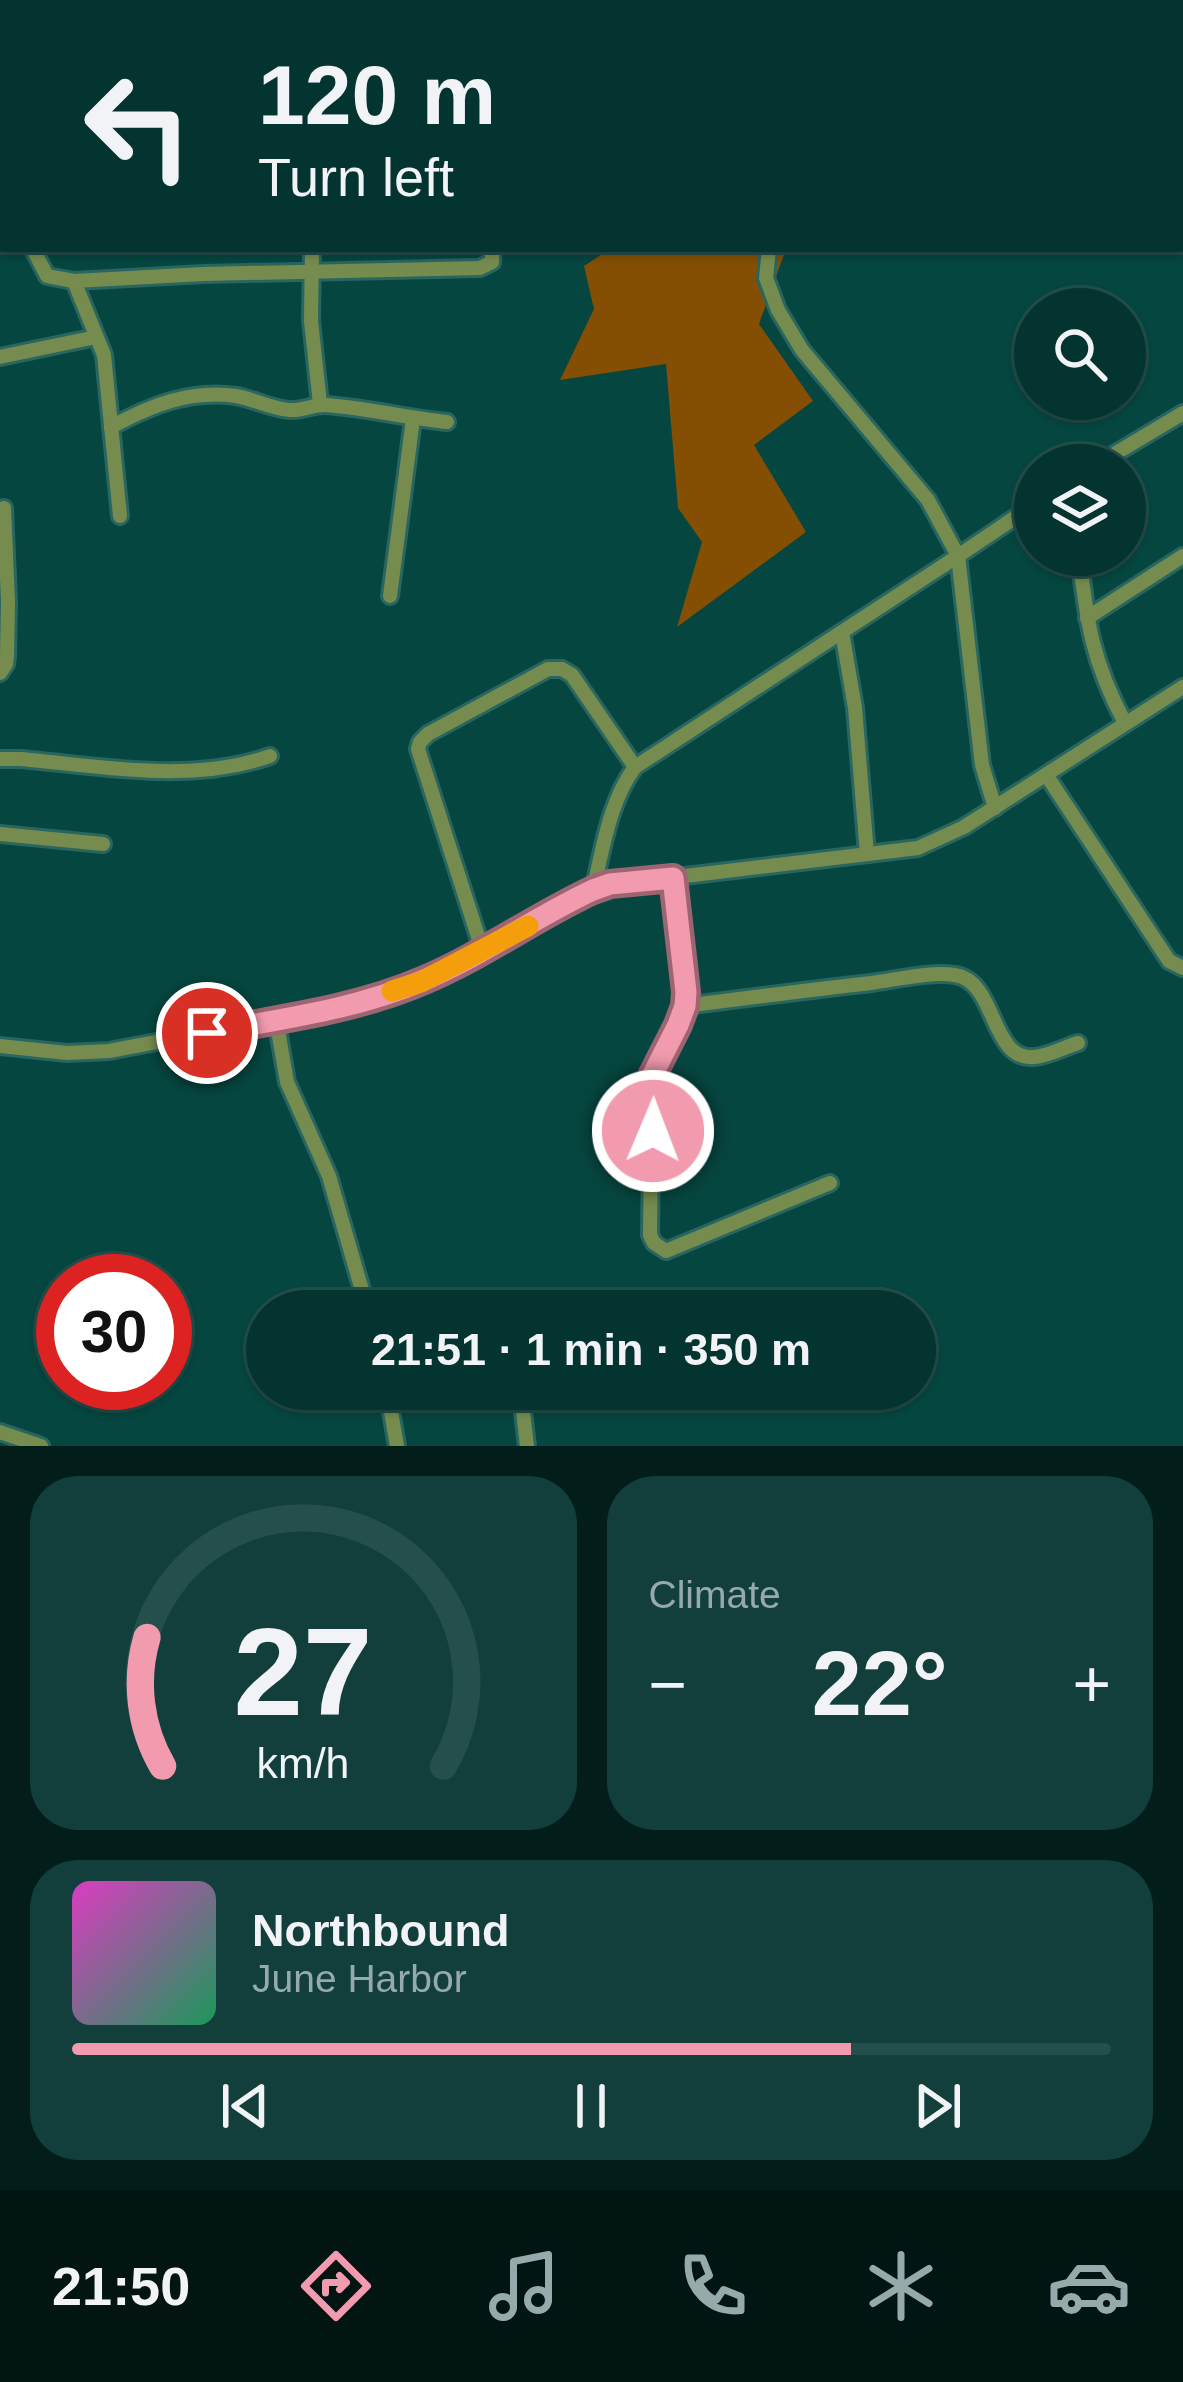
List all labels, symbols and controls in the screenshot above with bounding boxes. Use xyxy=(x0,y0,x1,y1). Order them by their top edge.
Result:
icon: left xyxy=(60,48,216,204)
text: 120 m xyxy=(258,48,496,142)
text: Turn left xyxy=(258,147,454,207)
map controls xyxy=(1014,288,1146,576)
button: search xyxy=(1014,288,1146,420)
button: layers xyxy=(1014,444,1146,576)
pin xyxy=(156,982,258,1084)
icon: arrive xyxy=(174,1000,240,1066)
position arrow xyxy=(590,1068,716,1194)
speed limit sign: 30 xyxy=(36,1254,192,1410)
text: 21:51 · 1 min · 350 m xyxy=(371,1324,811,1375)
text: Climate xyxy=(649,1573,781,1616)
text: 27 xyxy=(234,1602,373,1741)
text: 22° xyxy=(812,1634,948,1734)
text: − xyxy=(649,1647,687,1721)
text: + xyxy=(1072,1647,1111,1721)
text: km/h xyxy=(257,1739,350,1787)
text: Northbound xyxy=(252,1905,509,1956)
text: June Harbor xyxy=(252,1957,467,2000)
icon: previous xyxy=(212,2073,278,2139)
icon: pause xyxy=(558,2073,624,2139)
icon: next xyxy=(905,2073,971,2139)
icon: directions xyxy=(294,2244,378,2328)
icon: music xyxy=(482,2244,566,2328)
icon: phone xyxy=(671,2244,755,2328)
icon: climate xyxy=(859,2244,943,2328)
icon: car xyxy=(1047,2244,1131,2328)
text: 21:50 xyxy=(52,2256,190,2316)

